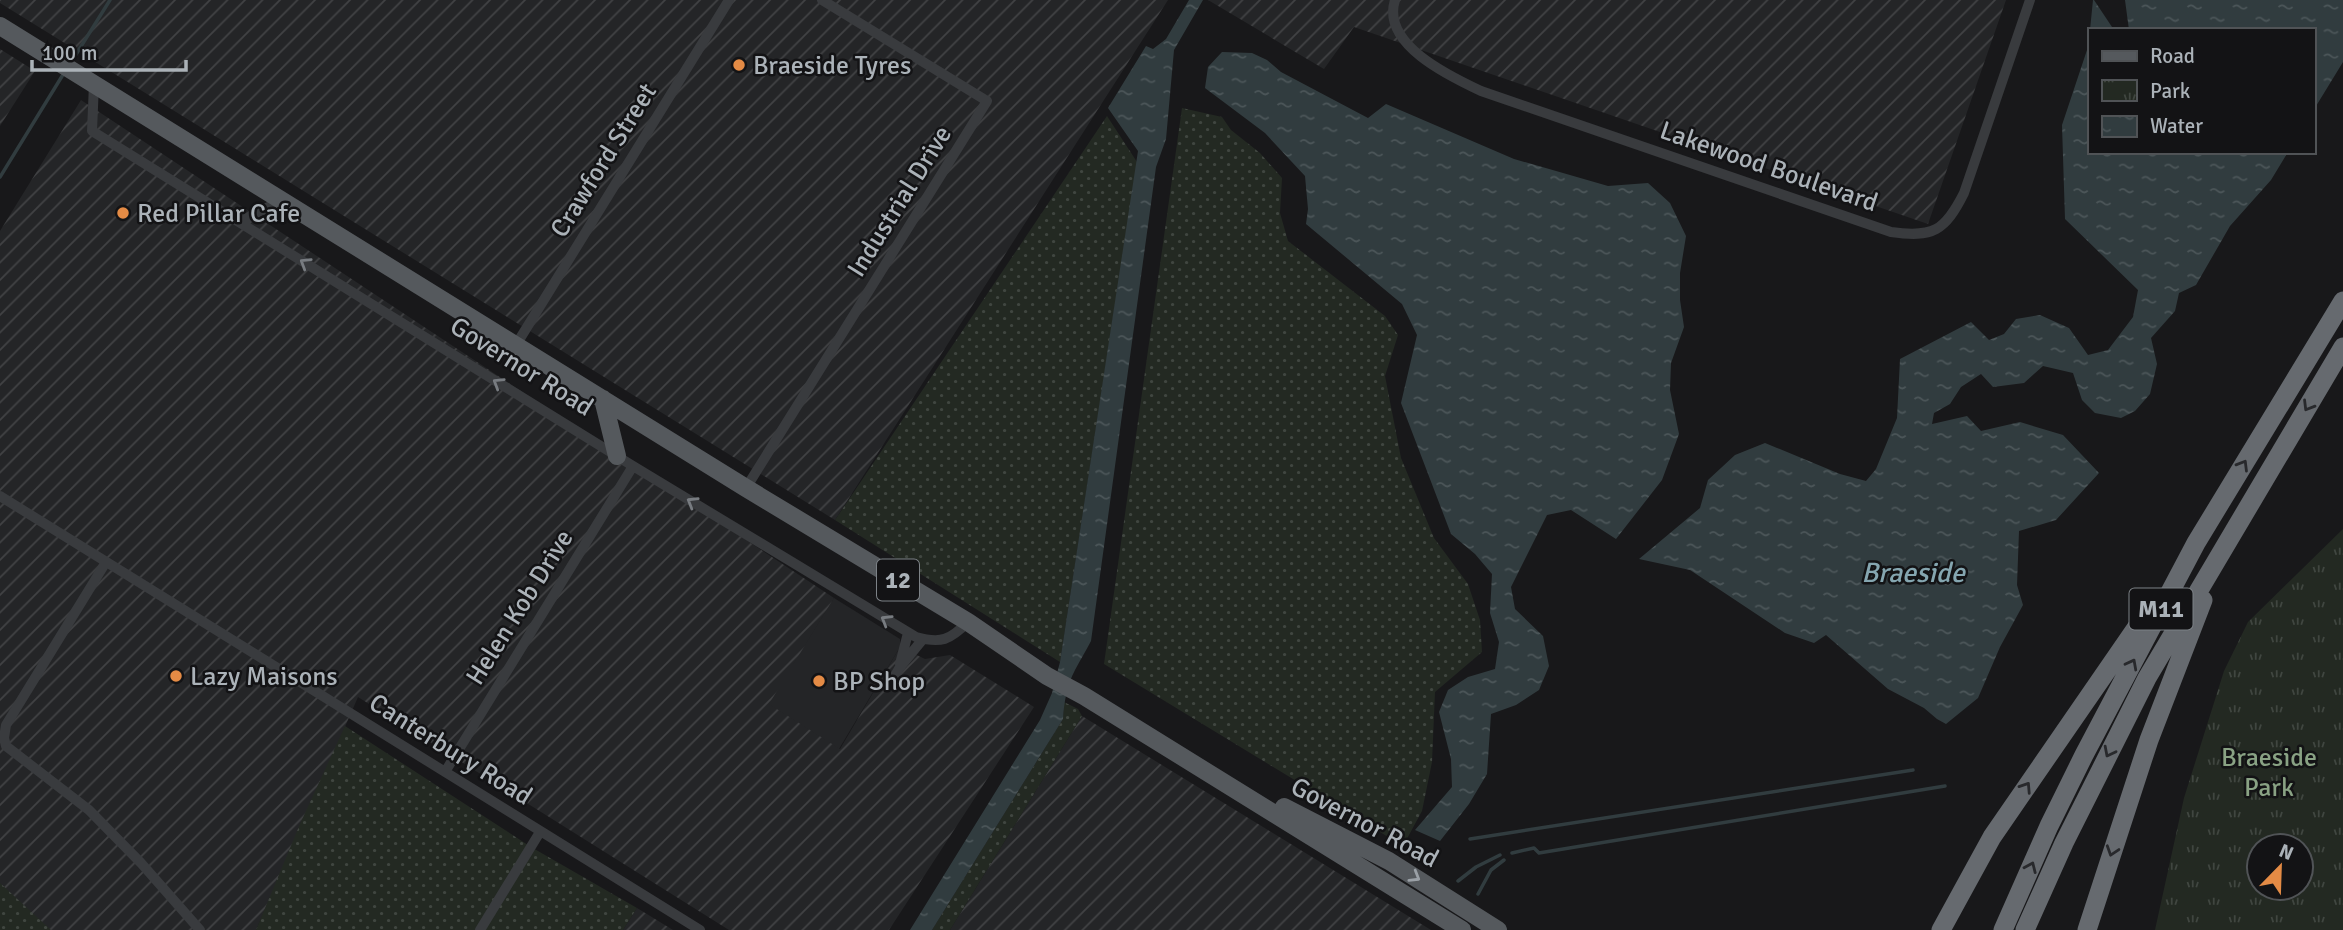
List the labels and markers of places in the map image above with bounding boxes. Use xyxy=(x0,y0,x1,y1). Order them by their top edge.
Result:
place label: Braeside Tyres xyxy=(753,50,911,82)
marker: Braeside Tyres xyxy=(731,57,747,73)
place label: Red Pillar Cafe xyxy=(137,198,300,230)
marker: Red Pillar Cafe xyxy=(115,205,131,221)
place label: Lazy Maisons xyxy=(190,661,338,693)
place label: BP Shop xyxy=(833,666,925,698)
marker: Lazy Maisons xyxy=(168,668,184,684)
marker: BP Shop xyxy=(811,673,827,689)

